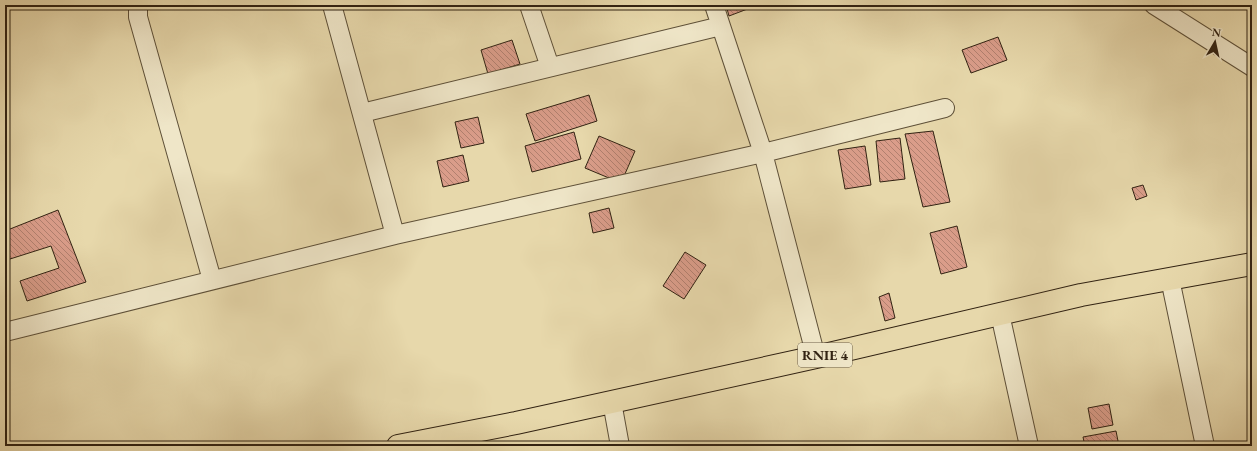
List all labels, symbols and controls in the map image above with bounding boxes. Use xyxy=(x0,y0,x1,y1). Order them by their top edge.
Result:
north arrow xyxy=(1195,22,1235,62)
text: N xyxy=(1211,25,1222,40)
road number: RNIE 4 xyxy=(798,343,852,367)

